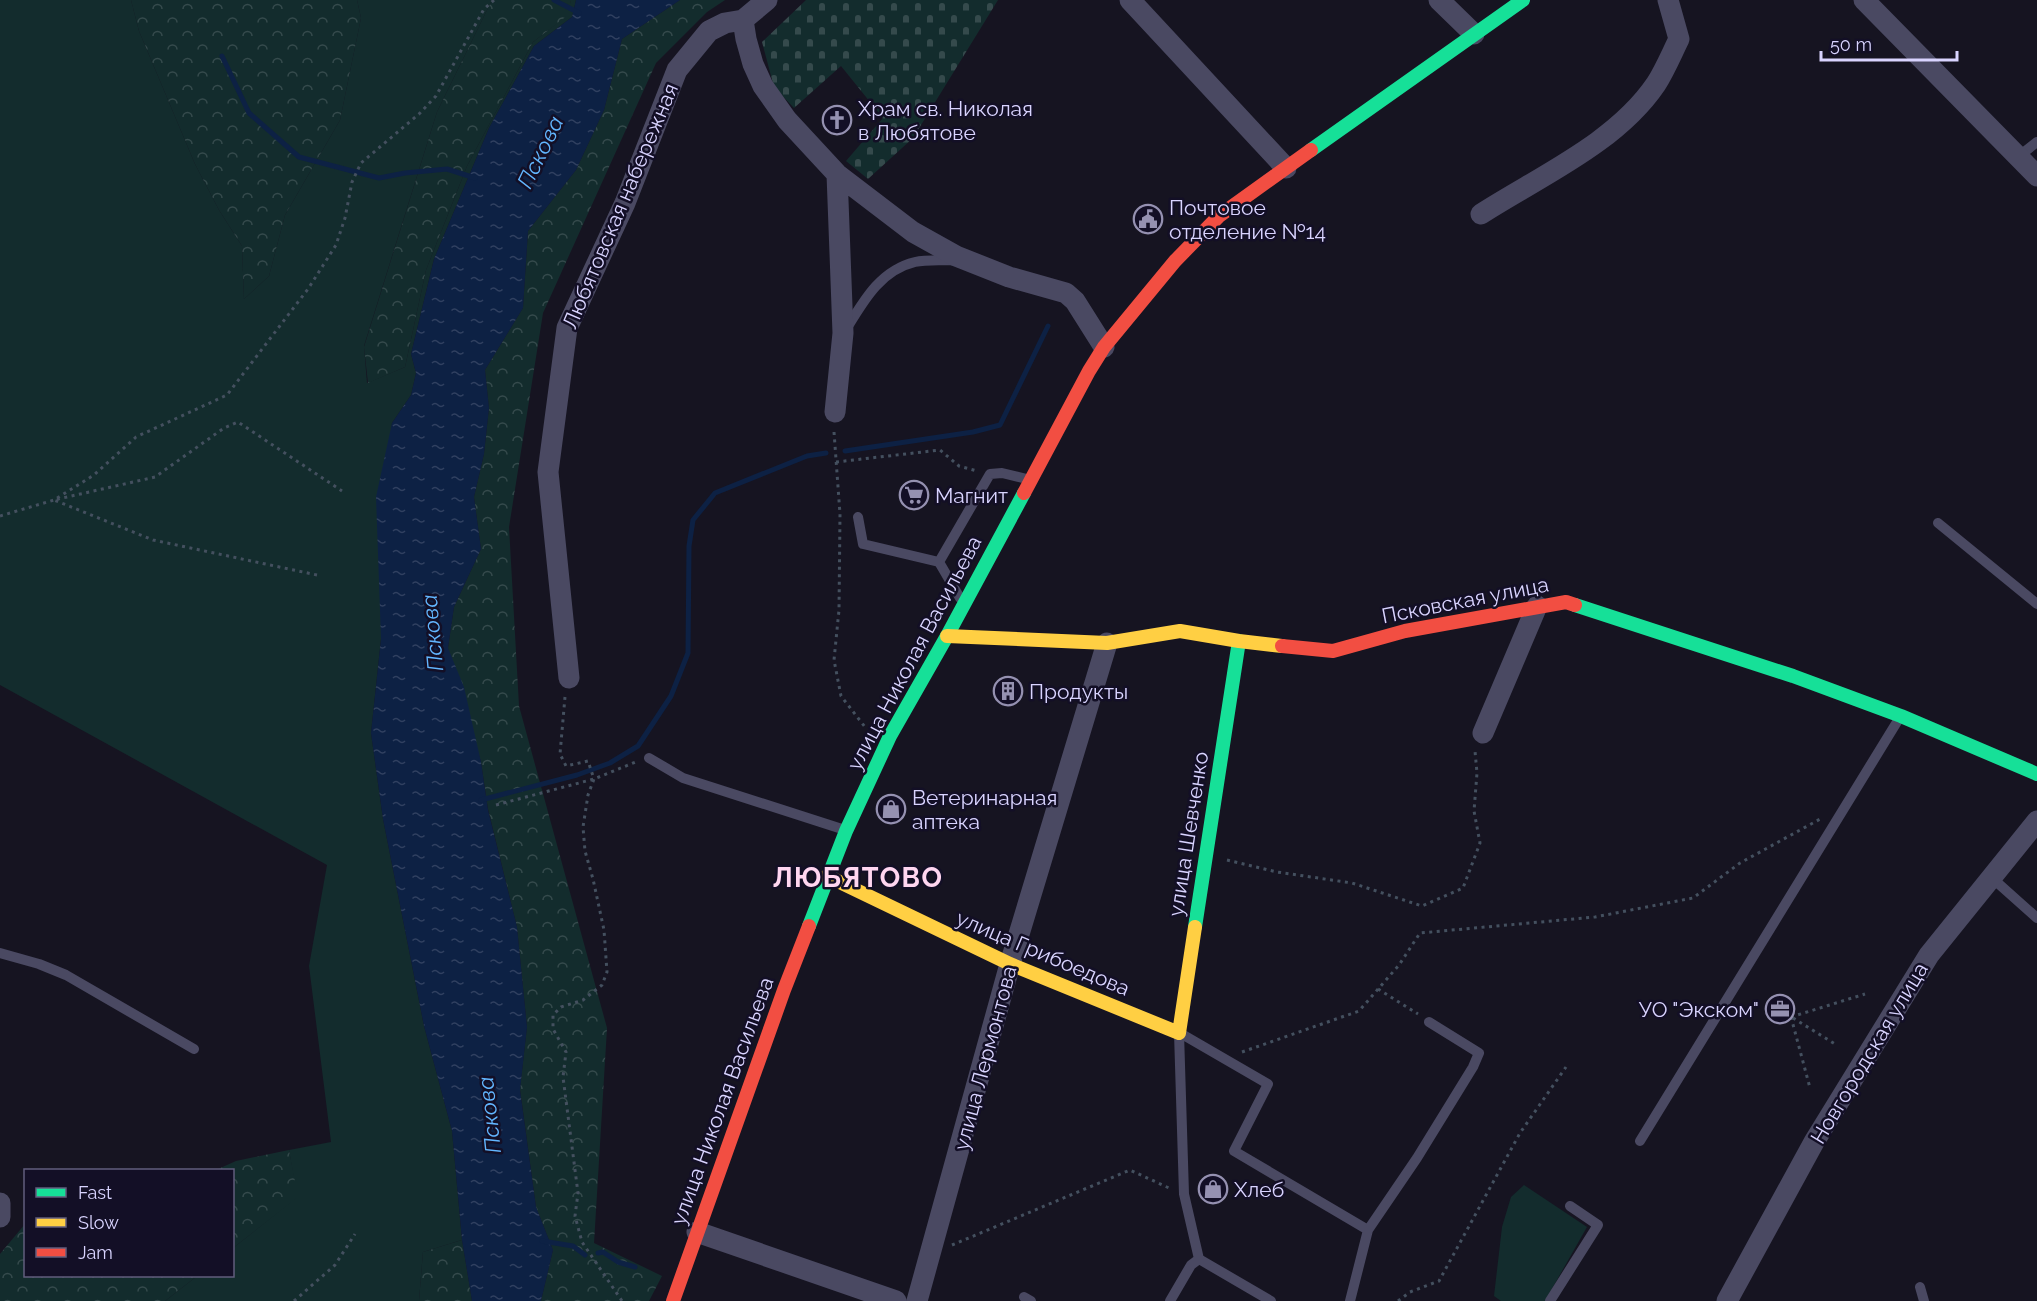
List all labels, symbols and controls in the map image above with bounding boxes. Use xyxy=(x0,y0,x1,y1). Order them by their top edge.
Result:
scale bar xyxy=(1821,24,1958,62)
text: 50 m xyxy=(1830,34,1872,55)
street label: Любятовская набережная xyxy=(557,79,683,333)
place label: Храм св. Николая в Любятове xyxy=(858,96,1033,145)
church icon: Храм св. Николая в Любятове xyxy=(821,104,853,136)
water label: Пскова xyxy=(511,112,569,192)
place label: Почтовое отделение №14 xyxy=(1169,195,1326,244)
public building icon: Почтовое отделение №14 xyxy=(1132,203,1164,235)
supermarket icon: Магнит xyxy=(898,479,930,511)
place label: Магнит xyxy=(935,483,1008,508)
street label: улица Николая Васильева xyxy=(841,532,987,774)
street label: Псковская улица xyxy=(1379,572,1551,628)
water label: Пскова xyxy=(416,594,448,672)
building icon: Продукты xyxy=(992,675,1024,707)
place label: Продукты xyxy=(1029,679,1128,704)
street label: улица Шевченко xyxy=(1163,750,1213,918)
place label: Ветеринарная аптека xyxy=(912,785,1057,834)
shop icon: Ветеринарная аптека xyxy=(875,793,907,825)
district label: ЛЮБЯТОВО xyxy=(773,862,943,893)
street label: улица Грибоедова xyxy=(953,905,1133,1001)
street label: Новгородская улица xyxy=(1805,958,1933,1148)
street label: улица Лермонтова xyxy=(948,963,1022,1153)
street label: улица Николая Васильева xyxy=(665,974,779,1228)
office icon: УО "Экском" xyxy=(1764,993,1796,1025)
place label: УО "Экском" xyxy=(1639,997,1759,1022)
water label: Пскова xyxy=(472,1075,506,1155)
legend xyxy=(24,1169,234,1277)
shop icon: Хлеб xyxy=(1197,1173,1229,1205)
place label: Хлеб xyxy=(1234,1177,1284,1202)
text: Fast xyxy=(78,1182,112,1203)
text: Slow xyxy=(78,1212,119,1233)
text: Jam xyxy=(78,1242,113,1263)

